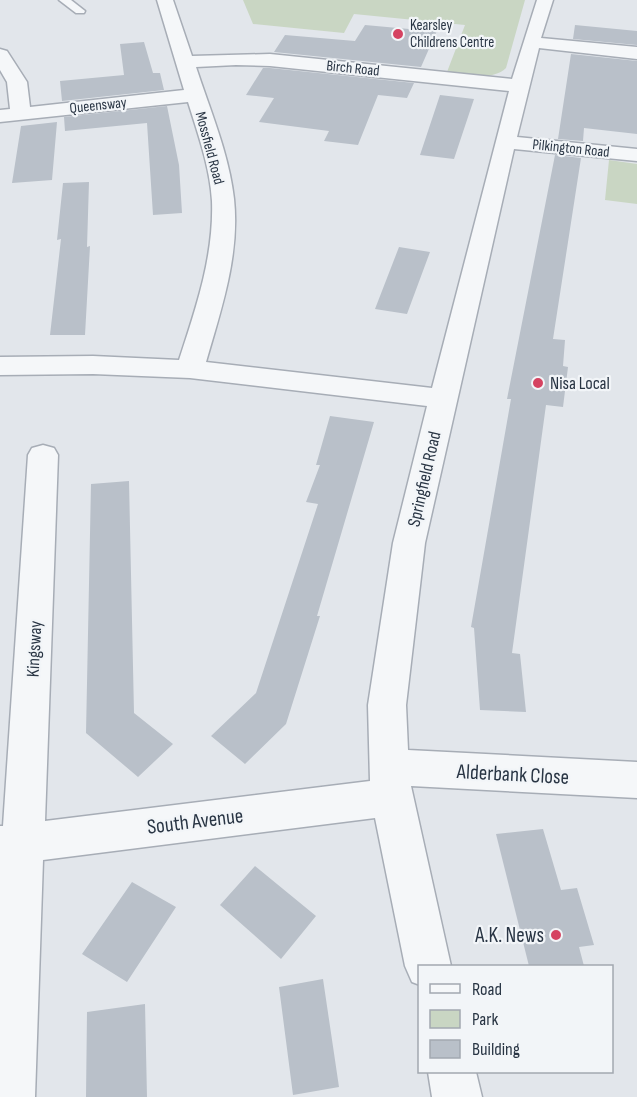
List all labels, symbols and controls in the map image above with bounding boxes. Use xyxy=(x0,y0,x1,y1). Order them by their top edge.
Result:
place label: Kearsley Childrens Centre xyxy=(410,16,494,52)
marker: Kearsley Childrens Centre xyxy=(391,27,405,41)
street label: Birch Road xyxy=(325,56,380,81)
street label: Queensway xyxy=(69,93,128,118)
street label: Mossfield Road xyxy=(191,110,228,187)
street label: Pilkington Road xyxy=(532,135,610,162)
place label: Nisa Local xyxy=(550,373,610,394)
marker: Nisa Local xyxy=(531,376,545,390)
street label: Springfield Road xyxy=(403,429,446,529)
street label: Kingsway xyxy=(23,620,46,678)
street label: Alderbank Close xyxy=(455,759,570,790)
street label: South Avenue xyxy=(146,803,245,840)
place label: A.K. News xyxy=(474,923,544,948)
marker: A.K. News xyxy=(549,928,563,942)
legend xyxy=(418,965,613,1073)
text: Road xyxy=(472,979,502,1000)
text: Park xyxy=(472,1009,498,1030)
text: Building xyxy=(472,1039,520,1060)

